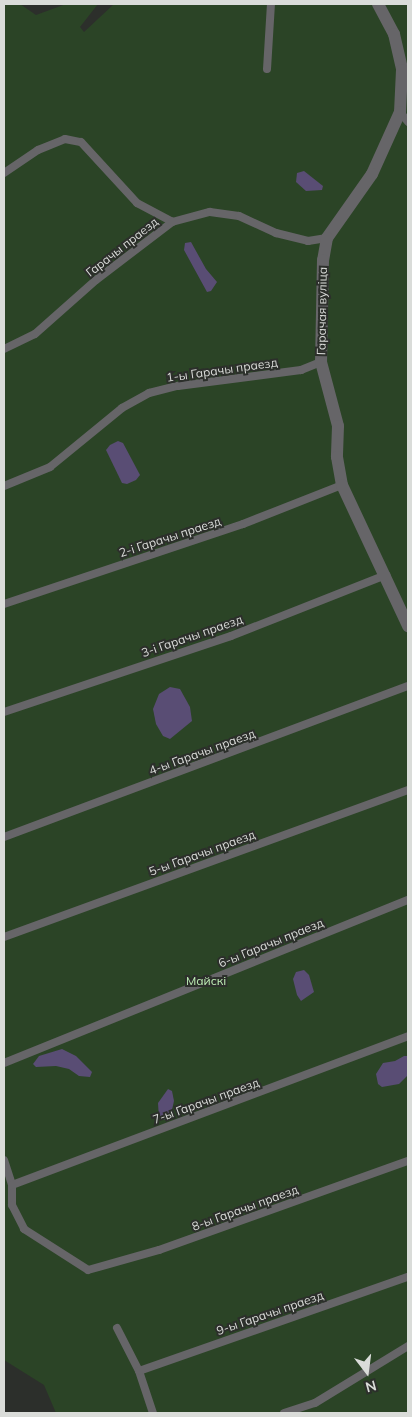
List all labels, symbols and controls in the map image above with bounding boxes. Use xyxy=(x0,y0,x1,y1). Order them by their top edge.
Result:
street label: Гарачы праезд xyxy=(83,214,161,280)
street label: Гарачая вуліца xyxy=(314,267,330,355)
street label: 1-ы Гарачы праезд xyxy=(165,355,279,385)
street label: 2-і Гарачы праезд xyxy=(117,514,223,560)
street label: 3-і Гарачы праезд xyxy=(139,612,245,660)
street label: 4-ы Гарачы праезд xyxy=(147,726,257,778)
street label: 5-ы Гарачы праезд xyxy=(147,827,257,879)
street label: 6-ы Гарачы праезд xyxy=(216,915,326,971)
park label: Майскі xyxy=(186,974,226,988)
street label: 7-ы Гарачы праезд xyxy=(151,1075,261,1127)
street label: 8-ы Гарачы праезд xyxy=(190,1182,300,1234)
street label: 9-ы Гарачы праезд xyxy=(215,1288,325,1338)
north arrow xyxy=(342,1347,392,1397)
text: N xyxy=(363,1376,378,1397)

